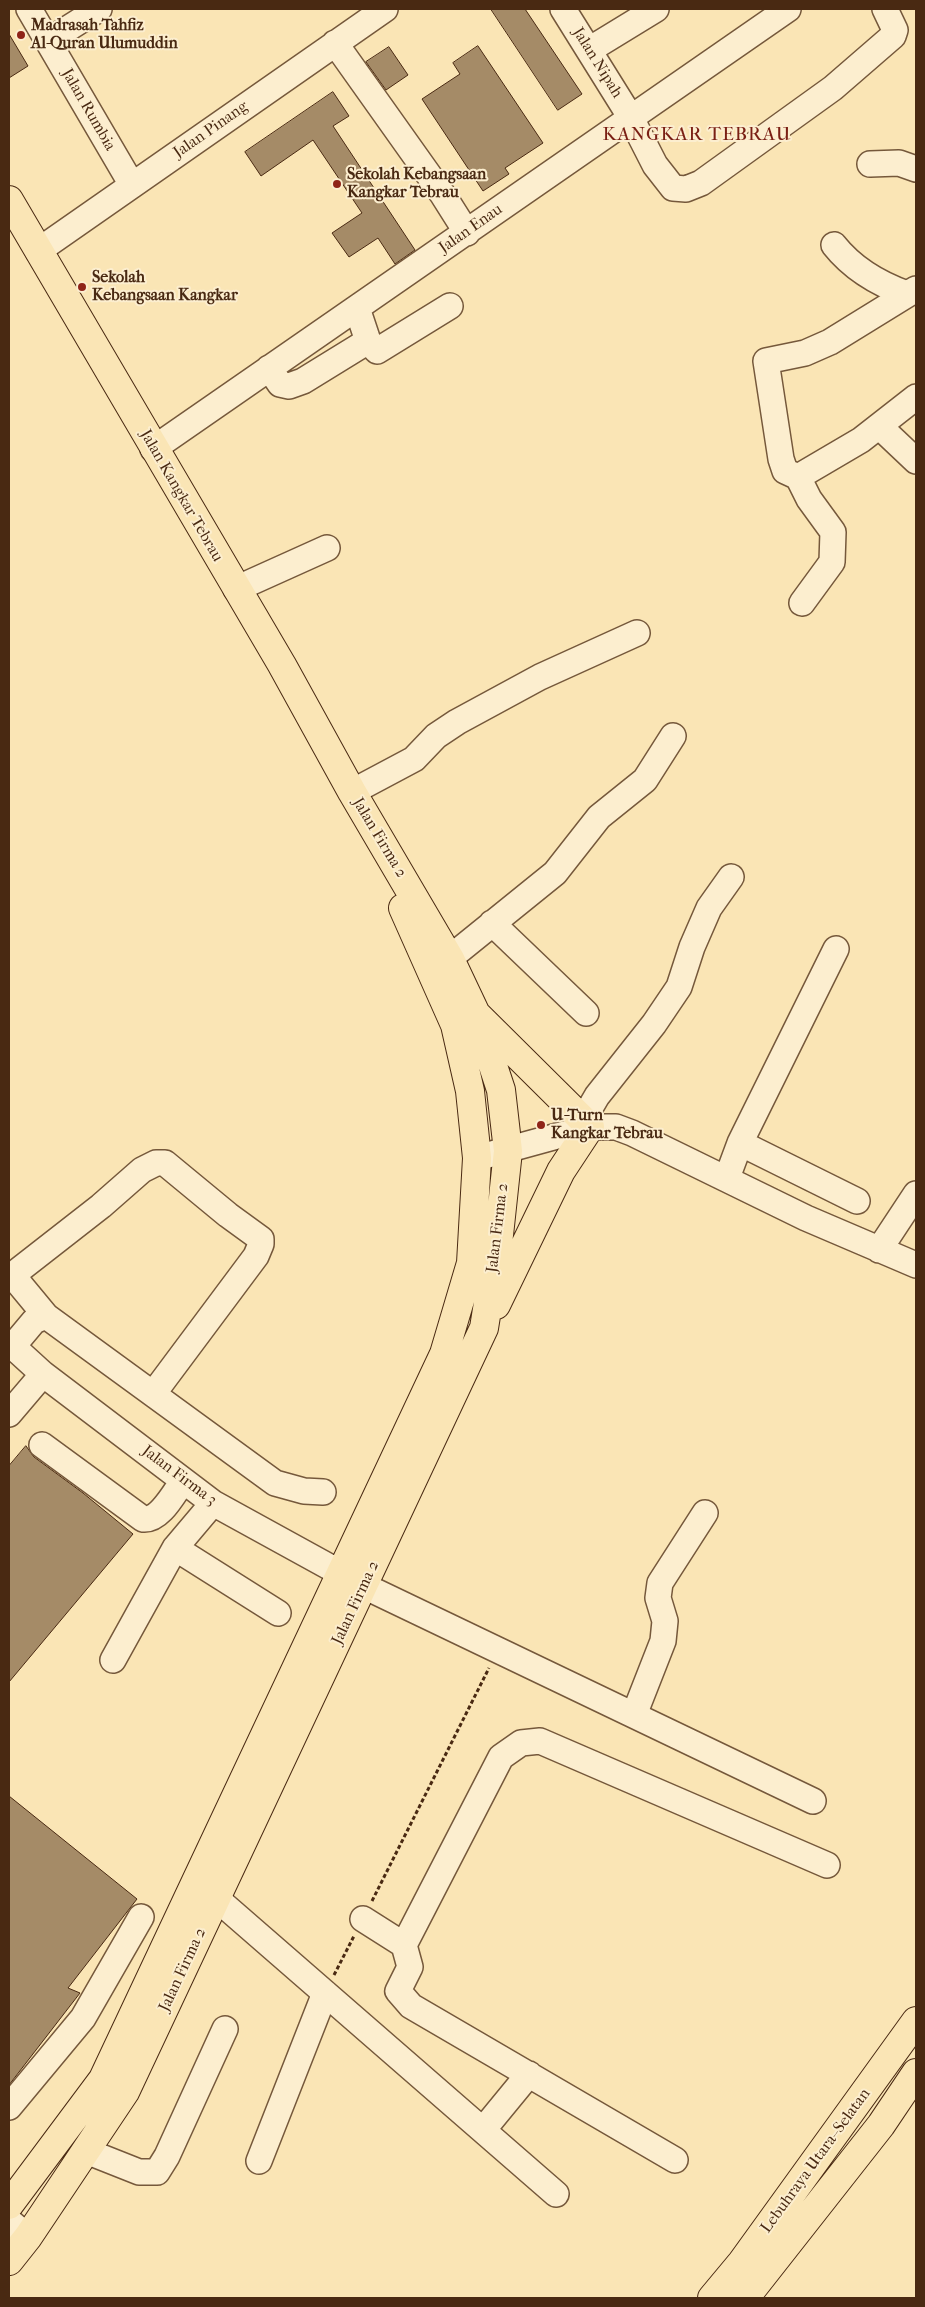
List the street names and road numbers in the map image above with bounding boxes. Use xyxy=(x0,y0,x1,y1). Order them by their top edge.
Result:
street label: Jalan Nipah xyxy=(568,24,626,102)
street label: Jalan Rumbia xyxy=(57,66,119,154)
street label: Jalan Pinang xyxy=(170,97,252,163)
street label: Jalan Enau xyxy=(436,200,506,258)
street label: Jalan Kangkar Tebrau xyxy=(135,427,227,565)
street label: Jalan Firma 2 xyxy=(348,794,410,882)
street label: Jalan Firma 2 xyxy=(483,1182,513,1274)
street label: Jalan Firma 3 xyxy=(138,1442,220,1510)
street label: Jalan Firma 2 xyxy=(328,1558,384,1648)
street label: Jalan Firma 2 xyxy=(155,1925,211,2015)
street label: Lebuhraya Utara–Selatan xyxy=(757,2085,875,2237)

